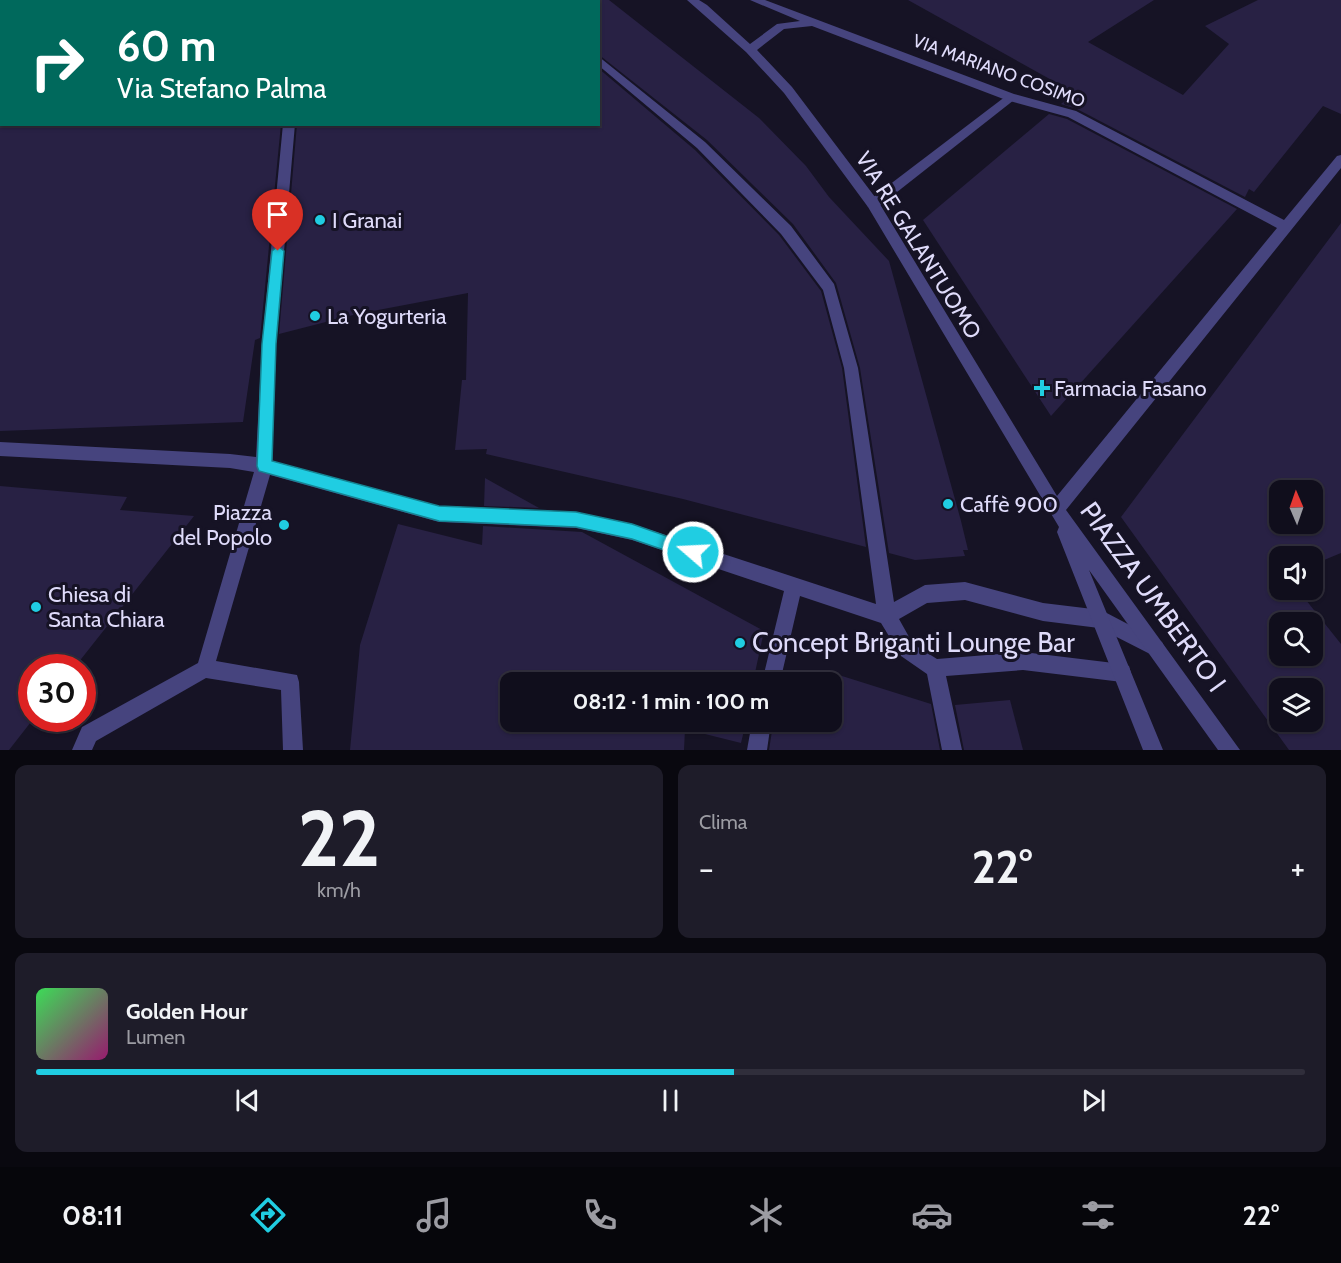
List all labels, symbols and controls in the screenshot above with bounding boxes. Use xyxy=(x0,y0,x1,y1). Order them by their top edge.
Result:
text: 60 m xyxy=(117,20,216,72)
icon: right xyxy=(18,24,96,102)
street label: VIA MARIANO COSIMO xyxy=(910,30,1088,112)
text: Via Stefano Palma xyxy=(117,72,326,105)
street label: VIA RE GALANTUOMO xyxy=(850,147,987,344)
pin xyxy=(252,189,303,251)
icon: arrive xyxy=(261,198,294,231)
place label: I Granai xyxy=(332,207,402,234)
marker: I Granai xyxy=(313,213,327,227)
place label: La Yogurteria xyxy=(327,303,447,330)
marker: La Yogurteria xyxy=(308,309,322,323)
place label: Farmacia Fasano xyxy=(1054,375,1207,402)
marker: Farmacia Fasano xyxy=(1035,381,1049,395)
north arrow xyxy=(1269,480,1323,534)
map controls xyxy=(1269,480,1323,732)
place label: Caffè 900 xyxy=(960,491,1058,518)
street label: PIAZZA UMBERTO I xyxy=(1073,495,1233,698)
marker: Caffè 900 xyxy=(941,497,955,511)
place label: Piazza del Popolo xyxy=(172,499,272,551)
marker: Piazza del Popolo xyxy=(277,518,291,532)
position arrow xyxy=(661,520,725,584)
button: sound xyxy=(1269,546,1323,600)
place label: Chiesa di Santa Chiara xyxy=(48,581,165,633)
marker: Chiesa di Santa Chiara xyxy=(29,600,43,614)
button: search xyxy=(1269,612,1323,666)
place label: Concept Briganti Lounge Bar xyxy=(752,626,1075,659)
marker: Concept Briganti Lounge Bar xyxy=(733,636,747,650)
speed limit sign: 30 xyxy=(18,654,96,732)
button: layers xyxy=(1269,678,1323,732)
text: 08:12 · 1 min · 100 m xyxy=(573,688,769,715)
text: 22 xyxy=(298,791,380,886)
text: Clima xyxy=(699,810,747,834)
text: 22° xyxy=(972,840,1032,894)
text: − xyxy=(699,848,714,888)
text: + xyxy=(1290,848,1305,888)
text: km/h xyxy=(317,878,361,902)
text: Golden Hour xyxy=(126,998,247,1025)
text: Lumen xyxy=(126,1025,185,1049)
icon: previous xyxy=(231,1084,264,1117)
icon: pause xyxy=(654,1084,687,1117)
icon: next xyxy=(1077,1084,1110,1117)
icon: directions xyxy=(247,1194,289,1236)
icon: music xyxy=(413,1194,455,1236)
icon: phone xyxy=(579,1194,621,1236)
icon: climate xyxy=(745,1194,787,1236)
icon: car xyxy=(911,1194,953,1236)
icon: filters xyxy=(1077,1194,1119,1236)
text: 08:11 xyxy=(62,1199,123,1232)
text: 22° xyxy=(1243,1199,1279,1232)

